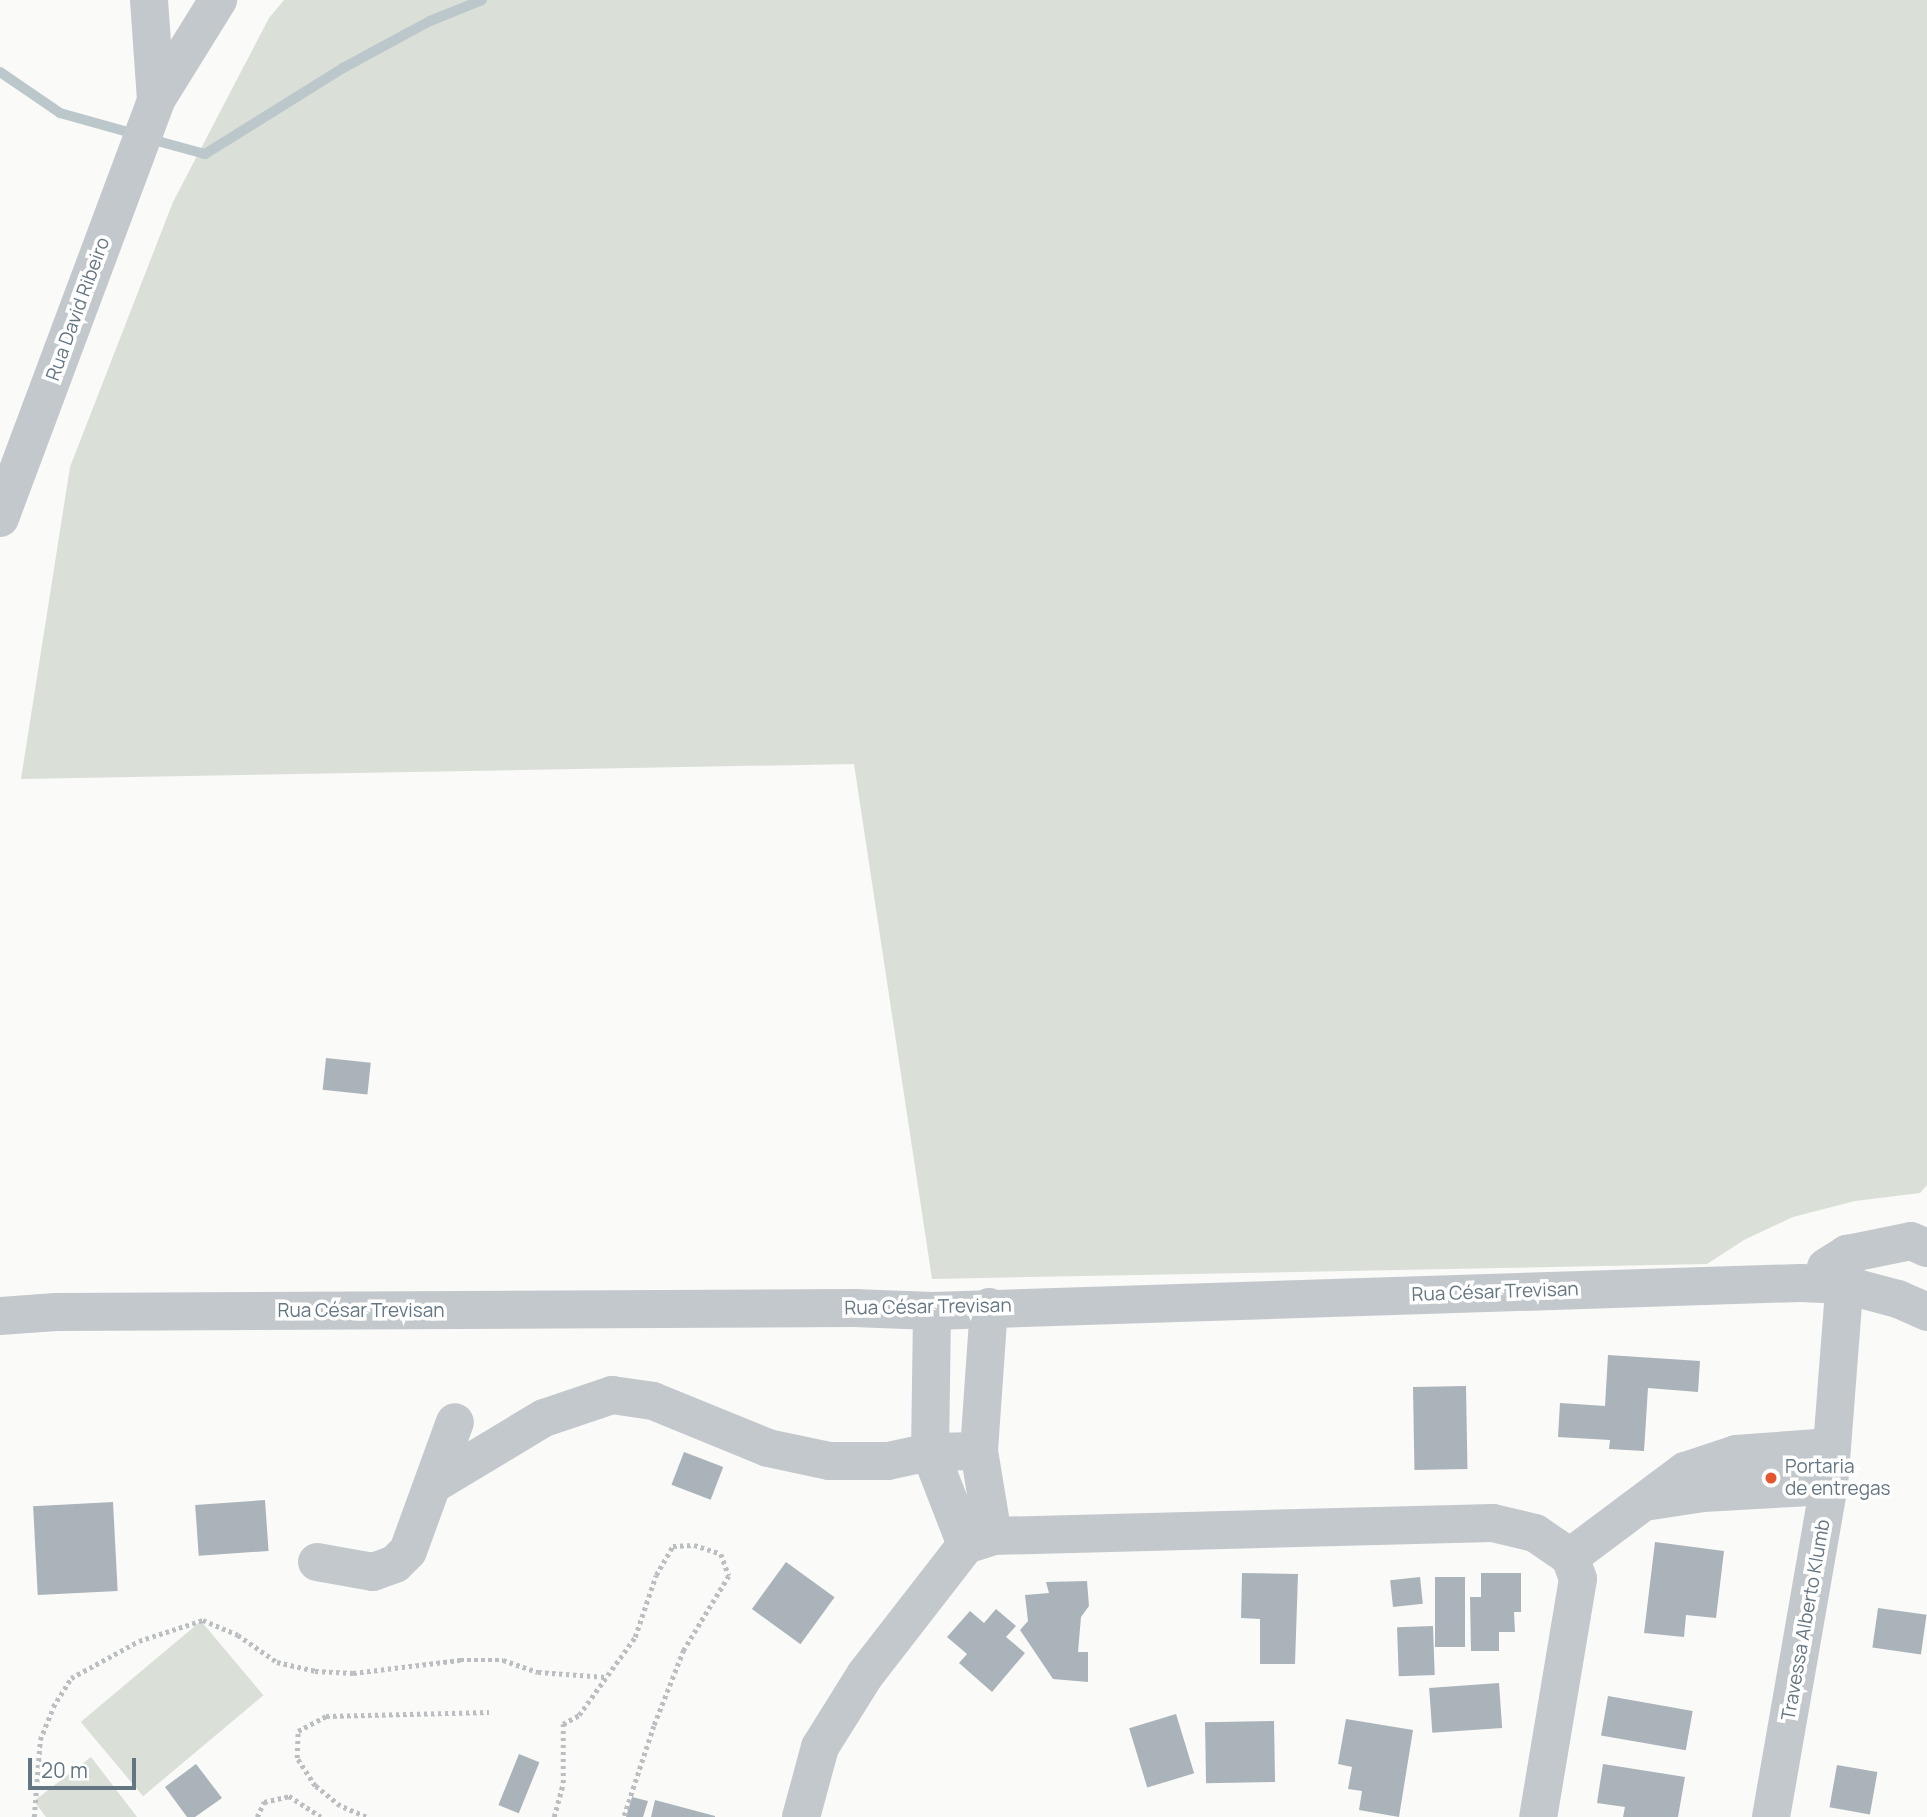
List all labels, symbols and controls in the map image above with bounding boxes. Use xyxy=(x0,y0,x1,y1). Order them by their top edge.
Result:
street label: Rua David Ribeiro xyxy=(41,234,115,384)
street label: Rua César Trevisan xyxy=(1411,1278,1579,1306)
street label: Rua César Trevisan xyxy=(844,1294,1012,1320)
street label: Rua César Trevisan xyxy=(277,1300,445,1322)
place label: Portaria de entregas xyxy=(1785,1456,1890,1500)
marker: Portaria de entregas xyxy=(1763,1470,1779,1486)
street label: Travessa Alberto Klumb xyxy=(1777,1518,1835,1722)
scale bar xyxy=(32,1744,140,1788)
text: 20 m xyxy=(41,1756,88,1784)

